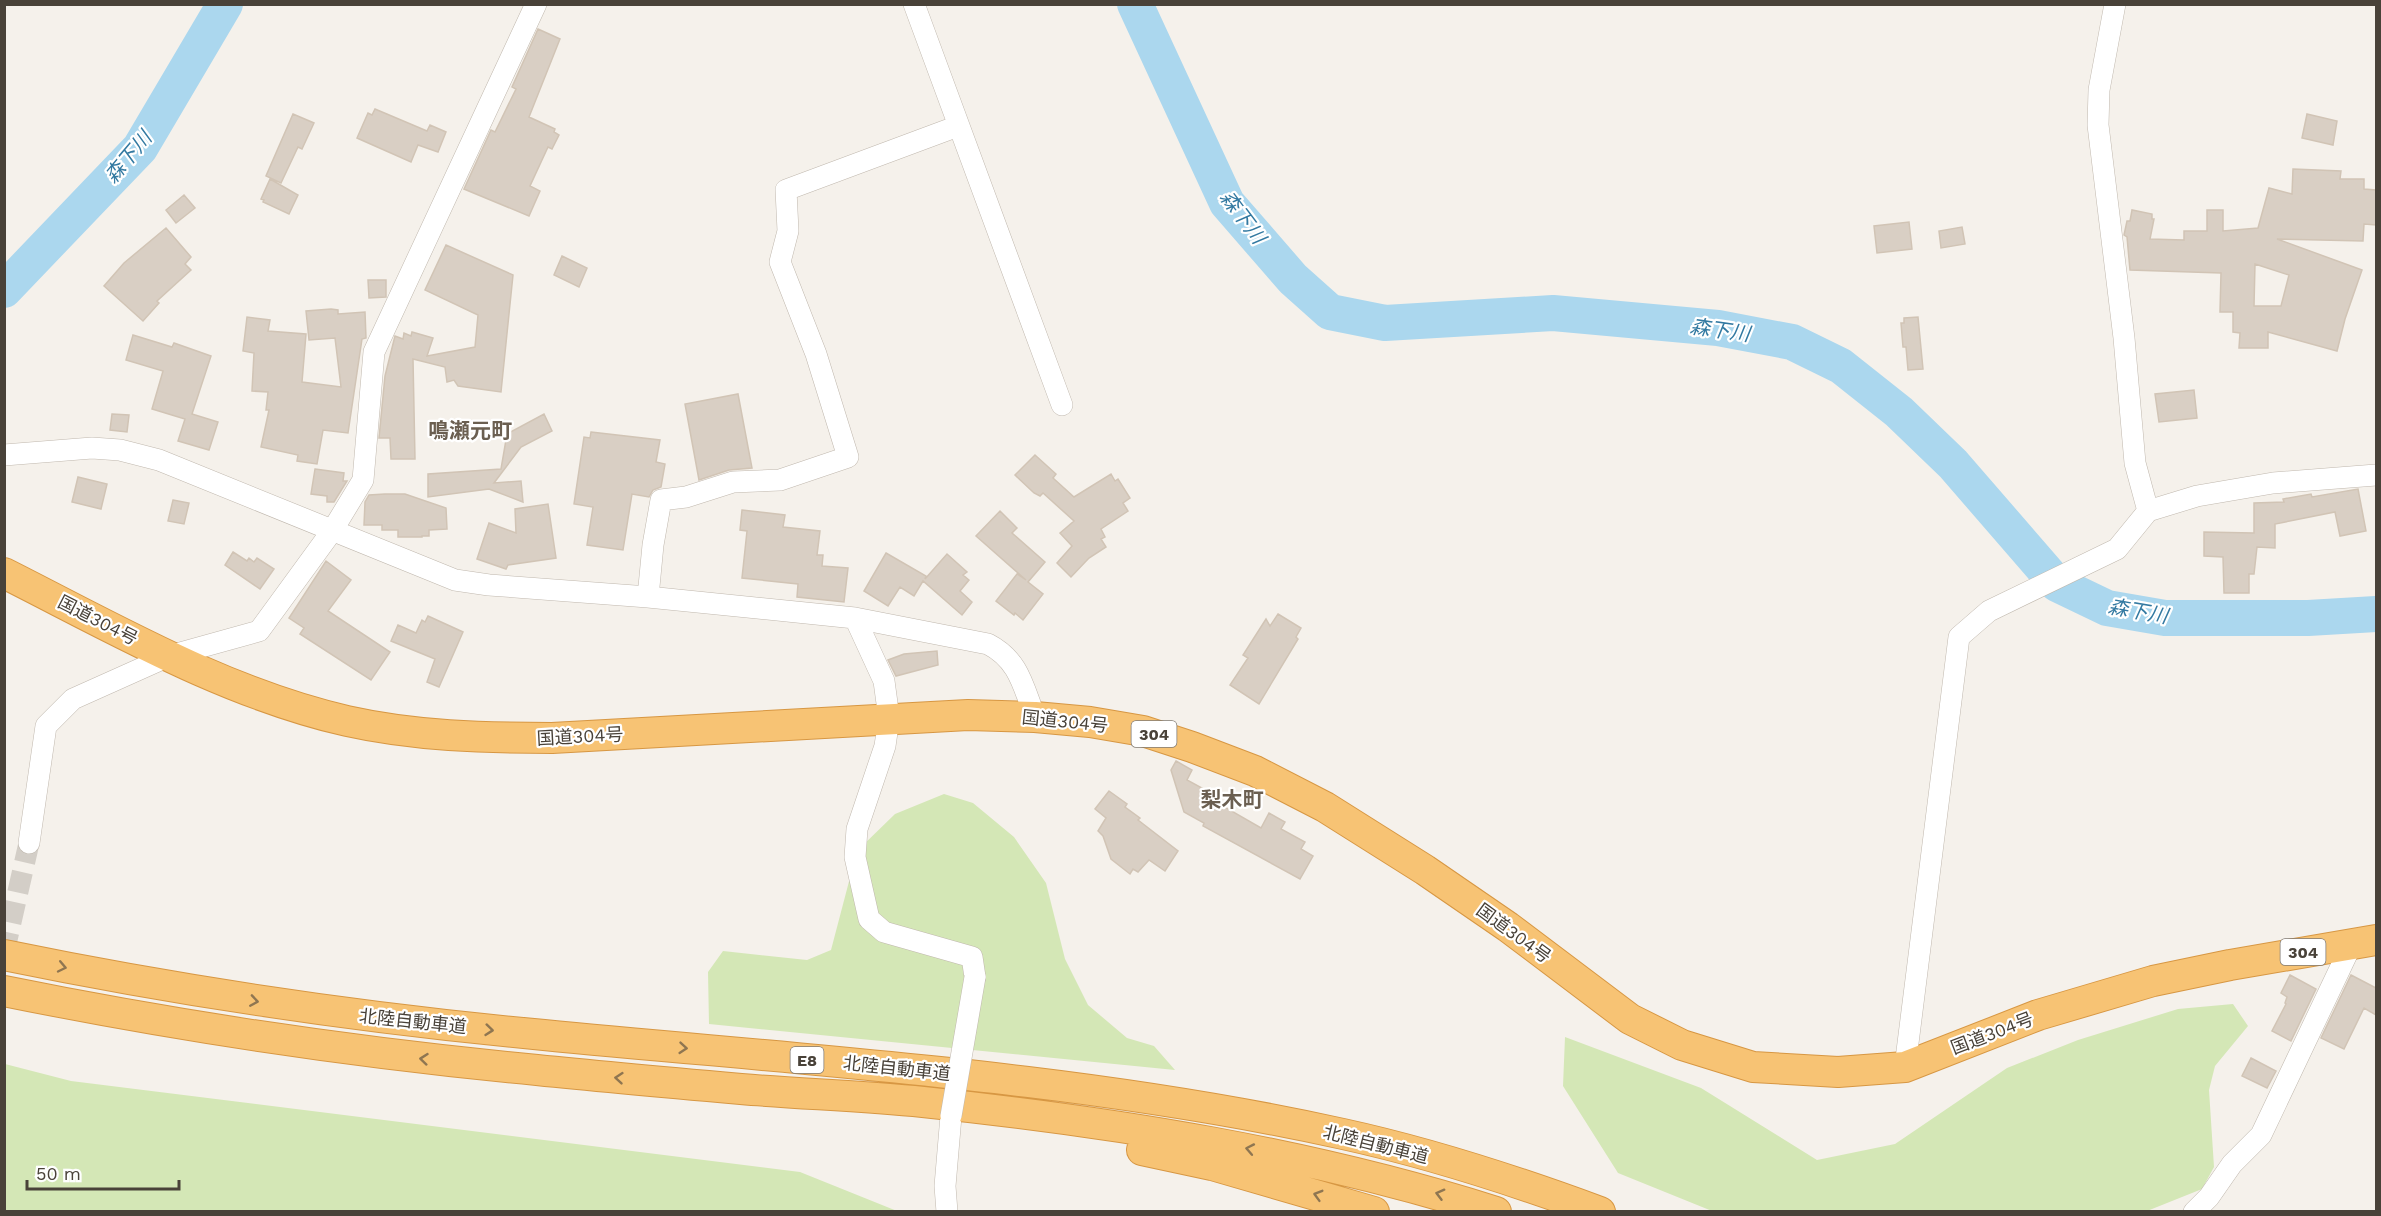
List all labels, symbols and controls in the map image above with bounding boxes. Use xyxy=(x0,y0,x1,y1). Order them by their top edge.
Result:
water label: 森下川 xyxy=(100,125,158,188)
water label: 森下川 xyxy=(1215,186,1272,250)
water label: 森下川 xyxy=(1689,314,1753,346)
district label: 鳴瀬元町 xyxy=(428,418,512,443)
street label: 国道304号 xyxy=(55,591,141,649)
water label: 森下川 xyxy=(2106,594,2172,628)
street label: 国道304号 xyxy=(1021,706,1109,736)
road number: 304 xyxy=(1132,721,1176,747)
street label: 国道304号 xyxy=(536,723,624,749)
district label: 梨木町 xyxy=(1201,787,1264,812)
street label: 国道304号 xyxy=(1473,899,1555,967)
road number: 304 xyxy=(2280,939,2326,965)
one-way arrow xyxy=(57,960,67,973)
one-way arrow xyxy=(248,994,258,1007)
street label: 北陸自動車道 xyxy=(358,1005,468,1037)
street label: 国道304号 xyxy=(1948,1008,2036,1058)
one-way arrow xyxy=(484,1023,494,1036)
one-way arrow xyxy=(679,1041,688,1054)
road number: E8 xyxy=(790,1047,824,1073)
street label: 北陸自動車道 xyxy=(842,1052,952,1084)
one-way arrow xyxy=(420,1053,429,1066)
one-way arrow xyxy=(614,1072,623,1085)
street label: 北陸自動車道 xyxy=(1321,1121,1431,1167)
one-way arrow xyxy=(1245,1143,1255,1156)
scale bar xyxy=(27,1153,178,1191)
text: 50 m xyxy=(36,1163,81,1184)
one-way arrow xyxy=(1435,1189,1445,1202)
one-way arrow xyxy=(1313,1190,1324,1202)

